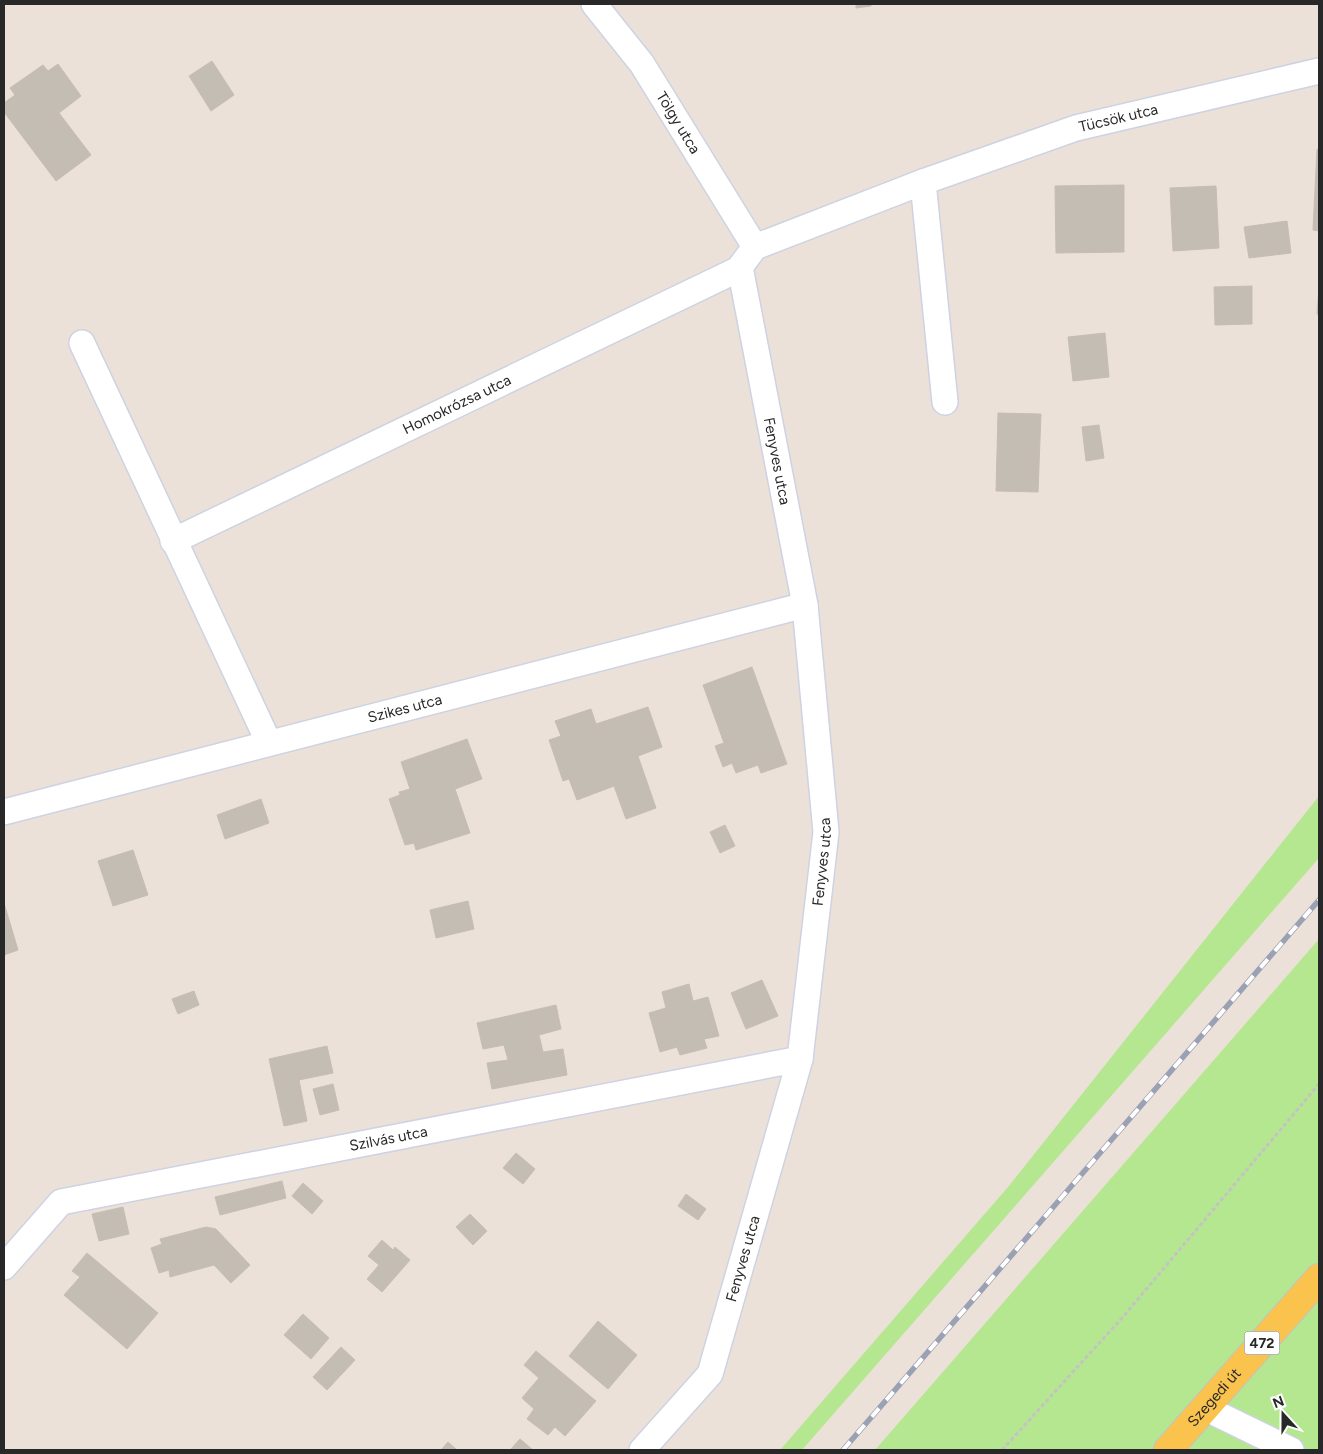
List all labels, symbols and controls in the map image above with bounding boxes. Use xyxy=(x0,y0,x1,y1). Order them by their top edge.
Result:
street label: Tölgy utca xyxy=(652,89,704,157)
street label: Tücsök utca xyxy=(1077,100,1160,136)
street label: Homokrózsa utca xyxy=(400,371,514,438)
street label: Fenyves utca xyxy=(760,416,794,506)
street label: Szikes utca xyxy=(366,690,444,727)
street label: Fenyves utca xyxy=(809,817,835,907)
street label: Szilvás utca xyxy=(348,1122,429,1155)
street label: Fenyves utca xyxy=(722,1213,764,1304)
road number: 472 xyxy=(1244,1332,1280,1355)
street label: Szegedi út xyxy=(1184,1364,1245,1430)
north arrow xyxy=(1258,1389,1308,1439)
text: N xyxy=(1270,1392,1287,1412)

